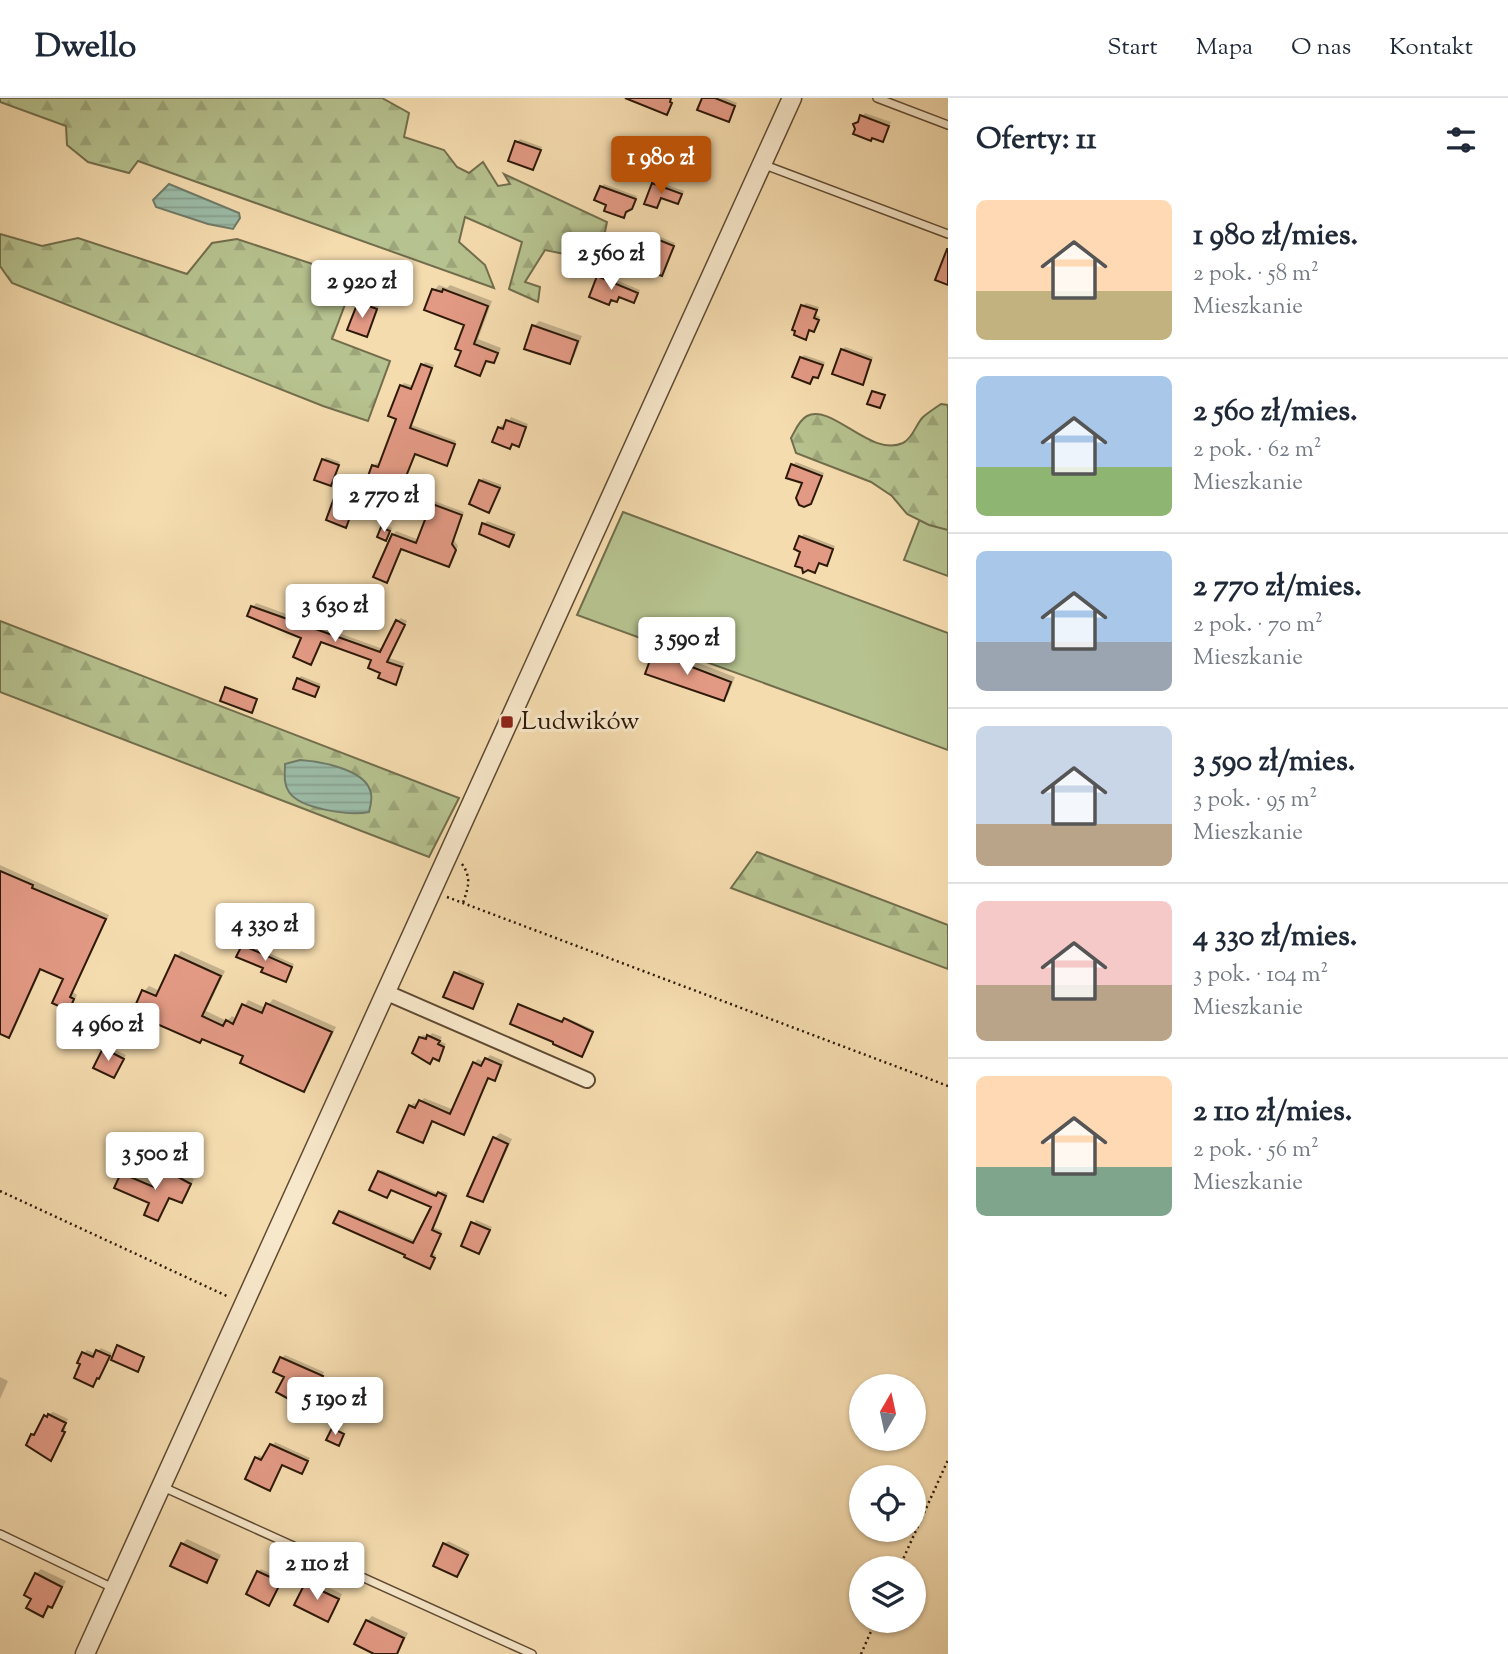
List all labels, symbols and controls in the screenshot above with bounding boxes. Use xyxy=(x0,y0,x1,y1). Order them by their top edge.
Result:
text: Dwello xyxy=(35,24,136,72)
text: Start xyxy=(1107,31,1158,65)
text: Mapa xyxy=(1196,31,1253,65)
text: O nas xyxy=(1291,31,1351,65)
text: Kontakt xyxy=(1389,31,1473,65)
text: Oferty: 11 xyxy=(976,119,1096,162)
icon: filters xyxy=(1442,121,1480,159)
pin: 1 980 zł xyxy=(589,136,733,196)
text: 1 980 zł xyxy=(627,142,695,175)
text: 1 980 zł/mies. xyxy=(1193,215,1358,258)
icon: home xyxy=(1032,228,1116,312)
pin: 2 560 zł xyxy=(539,232,683,292)
text: 2 560 zł xyxy=(577,238,645,271)
text: 2 pok. · 58 m² xyxy=(1193,258,1319,291)
pin: 2 920 zł xyxy=(290,260,434,320)
text: 2 920 zł xyxy=(327,266,397,299)
text: Mieszkanie xyxy=(1193,291,1303,324)
text: 2 560 zł/mies. xyxy=(1193,391,1358,434)
icon: home xyxy=(1032,404,1116,488)
text: 2 pok. · 62 m² xyxy=(1193,434,1321,467)
text: Mieszkanie xyxy=(1193,467,1303,500)
pin: 2 770 zł xyxy=(312,474,456,534)
text: 2 770 zł xyxy=(349,480,419,513)
text: 2 770 zł/mies. xyxy=(1193,566,1362,609)
icon: home xyxy=(1032,579,1116,663)
pin: 3 630 zł xyxy=(263,584,407,644)
text: 3 630 zł xyxy=(302,590,368,623)
text: 2 pok. · 70 m² xyxy=(1193,609,1323,642)
pin: 3 590 zł xyxy=(615,618,759,677)
text: 3 590 zł xyxy=(654,623,720,656)
text: Mieszkanie xyxy=(1193,642,1303,675)
place label: Ludwików xyxy=(521,704,640,741)
marker: Ludwików xyxy=(499,714,515,730)
text: 3 590 zł/mies. xyxy=(1193,741,1355,784)
icon: home xyxy=(1032,754,1116,838)
text: 3 pok. · 95 m² xyxy=(1193,784,1317,817)
text: Mieszkanie xyxy=(1193,817,1303,850)
pin: 4 330 zł xyxy=(193,904,337,963)
text: 4 330 zł xyxy=(231,909,299,942)
text: 4 330 zł/mies. xyxy=(1193,916,1357,959)
icon: home xyxy=(1032,929,1116,1013)
text: 3 pok. · 104 m² xyxy=(1193,959,1328,992)
text: Mieszkanie xyxy=(1193,992,1303,1025)
pin: 4 960 zł xyxy=(36,1004,180,1063)
text: 4 960 zł xyxy=(72,1009,144,1042)
text: 2 110 zł/mies. xyxy=(1193,1091,1352,1134)
icon: home xyxy=(1032,1104,1116,1188)
pin: 3 500 zł xyxy=(83,1132,227,1192)
text: 2 pok. · 56 m² xyxy=(1193,1134,1319,1167)
text: 3 500 zł xyxy=(122,1138,188,1171)
text: Mieszkanie xyxy=(1193,1167,1303,1200)
north arrow xyxy=(849,1374,926,1451)
map controls xyxy=(849,1374,926,1633)
pin: 5 190 zł xyxy=(263,1378,407,1437)
text: 5 190 zł xyxy=(303,1383,367,1416)
button: locate xyxy=(849,1465,926,1542)
pin: 2 110 zł xyxy=(245,1542,389,1602)
text: 2 110 zł xyxy=(285,1548,349,1581)
button: layers xyxy=(849,1556,926,1633)

